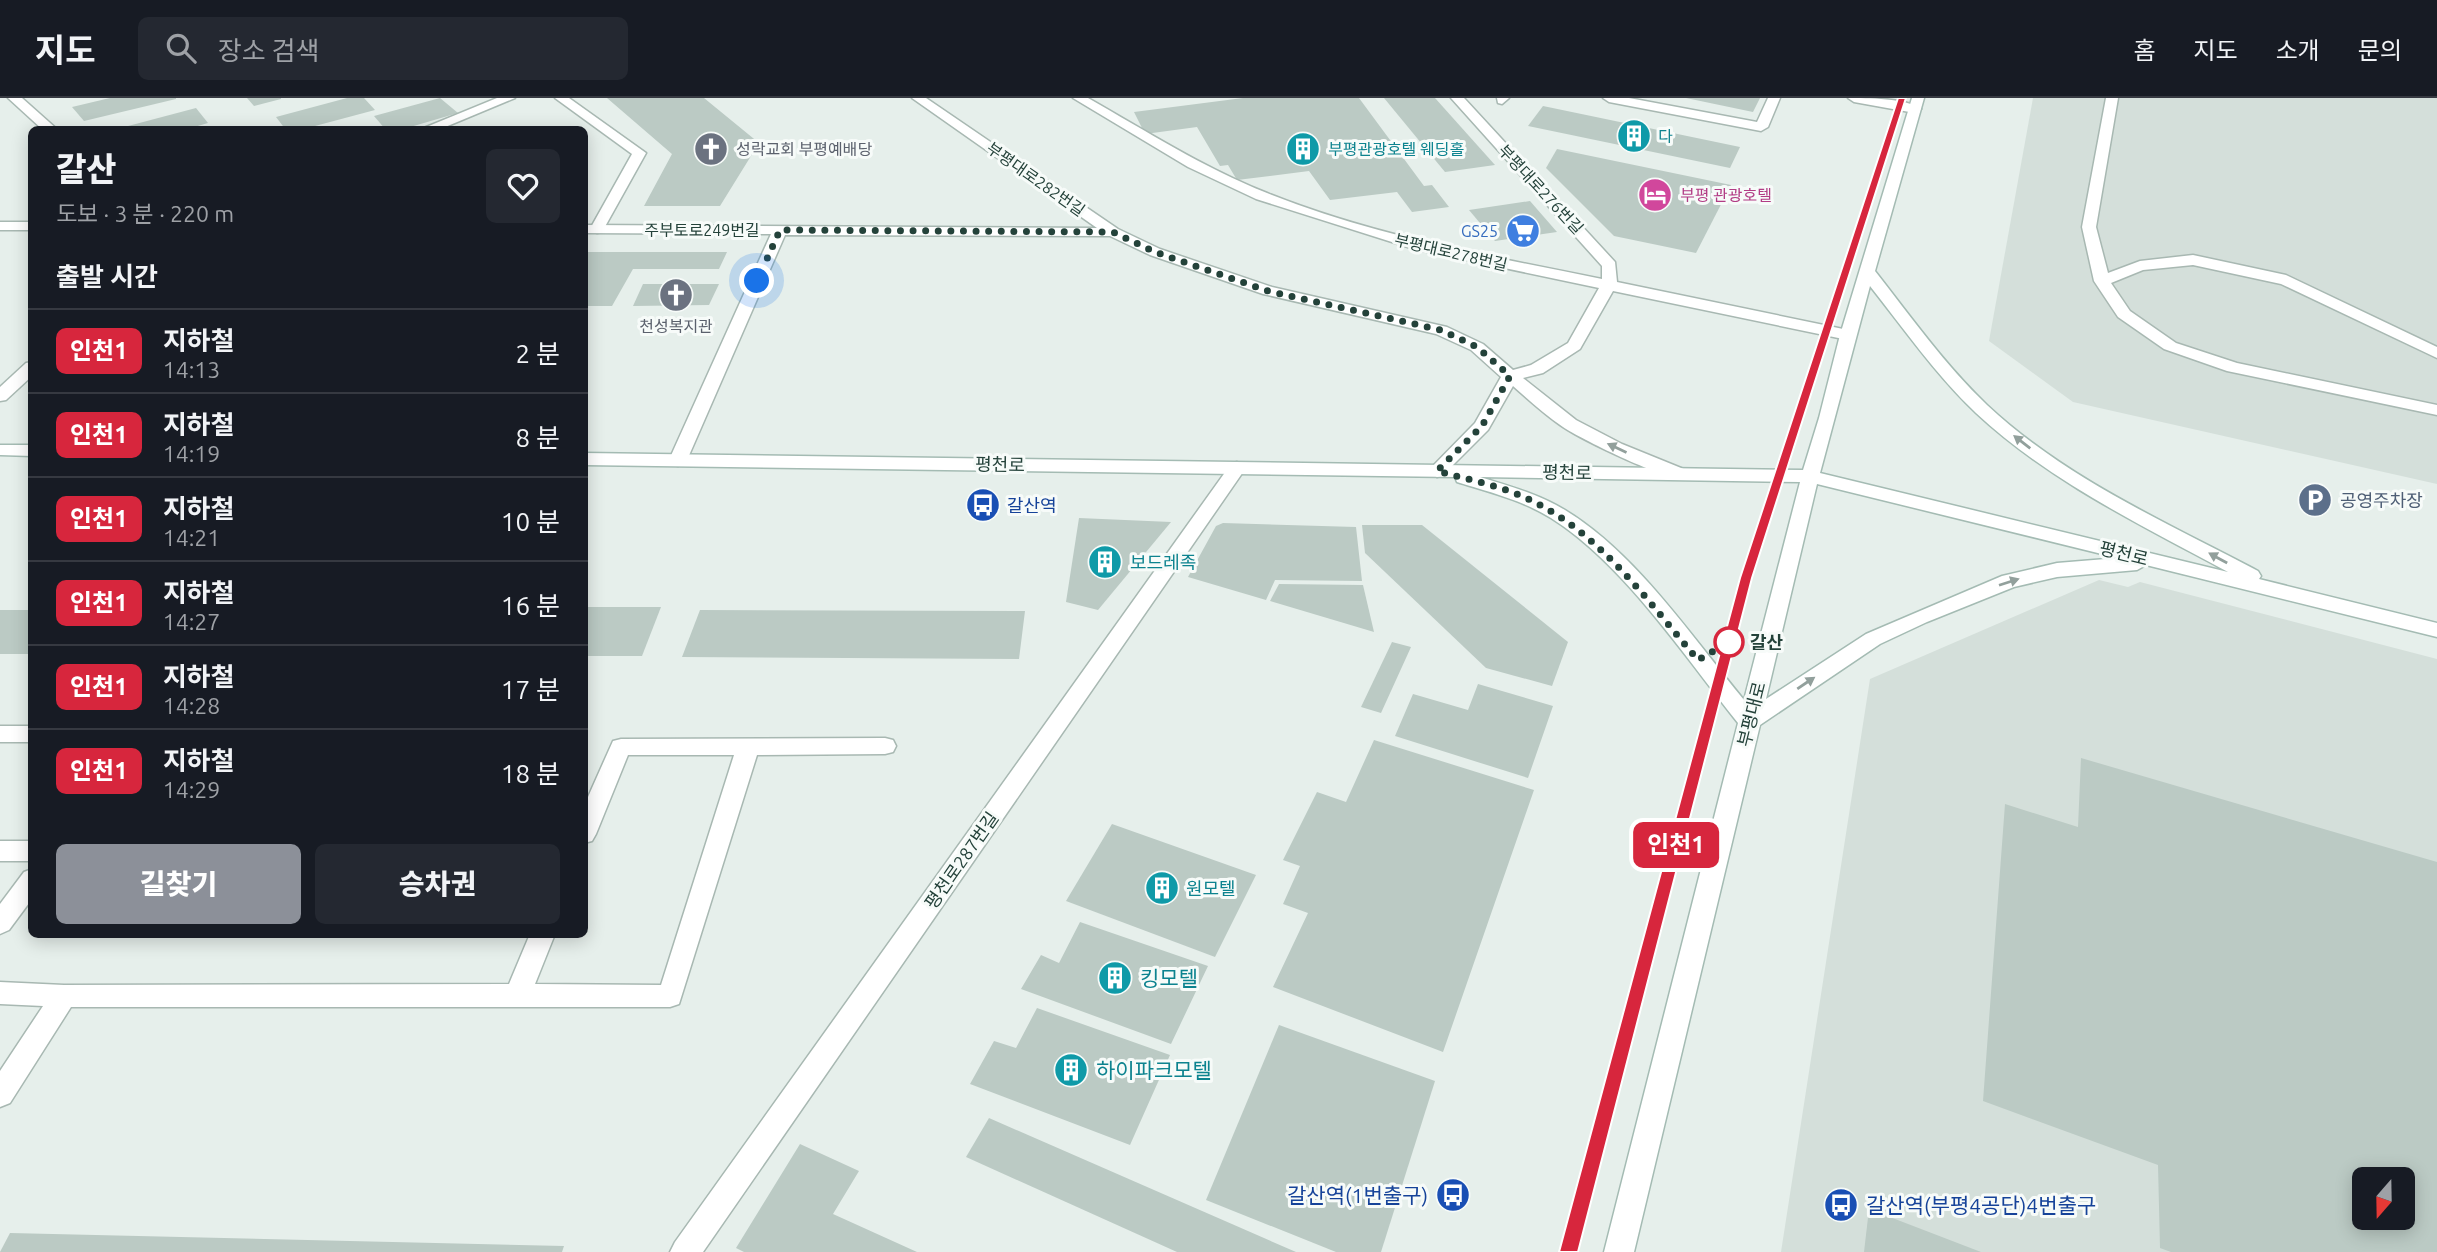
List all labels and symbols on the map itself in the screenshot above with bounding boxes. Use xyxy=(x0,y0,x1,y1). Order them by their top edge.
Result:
building icon: 다 xyxy=(1615,117,1653,155)
place label: 다 xyxy=(1658,127,1673,145)
church icon: 성락교회 부평예배당 xyxy=(692,130,730,168)
building icon: 부평관광호텔 웨딩홀 xyxy=(1284,130,1322,168)
street label: 부평대로282번길 xyxy=(984,139,1088,219)
place label: 성락교회 부평예배당 xyxy=(736,140,872,158)
place label: 부평관광호텔 웨딩홀 xyxy=(1328,140,1464,158)
street label: 부평대로276번길 xyxy=(1495,141,1587,237)
hotel icon: 부평 관광호텔 xyxy=(1636,176,1674,214)
place label: 부평 관광호텔 xyxy=(1680,186,1772,204)
supermarket icon: GS25 xyxy=(1504,212,1542,250)
street label: 주부토로249번길 xyxy=(644,221,760,239)
place label: GS25 xyxy=(1461,222,1498,240)
street label: 부평대로278번길 xyxy=(1393,230,1509,274)
your location xyxy=(739,263,774,298)
church icon: 천성복지관 xyxy=(657,276,695,314)
place label: 천성복지관 xyxy=(639,317,713,335)
one-way arrow xyxy=(2014,434,2032,449)
one-way arrow xyxy=(1607,442,1627,454)
street label: 평천로 xyxy=(975,454,1025,474)
street label: 평천로 xyxy=(1542,462,1592,482)
parking icon: 공영주차장 xyxy=(2296,481,2334,519)
bus stop icon: 갈산역 xyxy=(964,486,1002,524)
place label: 공영주차장 xyxy=(2340,490,2423,510)
place label: 갈산역 xyxy=(1007,495,1057,515)
street label: 평천로 xyxy=(2097,537,2151,569)
building icon: 보드레족 xyxy=(1086,543,1124,581)
place label: 보드레족 xyxy=(1130,552,1196,572)
one-way arrow xyxy=(2208,552,2227,564)
one-way arrow xyxy=(1998,576,2019,587)
marker: 갈산 xyxy=(1714,627,1744,657)
place label: 갈산 xyxy=(1750,632,1784,652)
one-way arrow xyxy=(1796,677,1816,690)
street label: 부평대로 xyxy=(1733,679,1769,749)
street label: 평천로287번길 xyxy=(920,808,1002,912)
line badge: 인천1 xyxy=(1636,822,1716,868)
building icon: 원모텔 xyxy=(1143,869,1181,907)
place label: 원모텔 xyxy=(1186,878,1236,898)
building icon: 킹모텔 xyxy=(1096,959,1134,997)
place label: 킹모텔 xyxy=(1140,966,1198,990)
building icon: 하이파크모텔 xyxy=(1052,1051,1090,1089)
place label: 하이파크모텔 xyxy=(1096,1058,1212,1082)
north arrow xyxy=(2352,1167,2415,1230)
bus stop icon: 갈산역(1번출구) xyxy=(1434,1176,1472,1214)
place label: 갈산역(1번출구) xyxy=(1287,1183,1428,1207)
bus stop icon: 갈산역(부평4공단)4번출구 xyxy=(1822,1186,1860,1224)
place label: 갈산역(부평4공단)4번출구 xyxy=(1866,1193,2096,1217)

